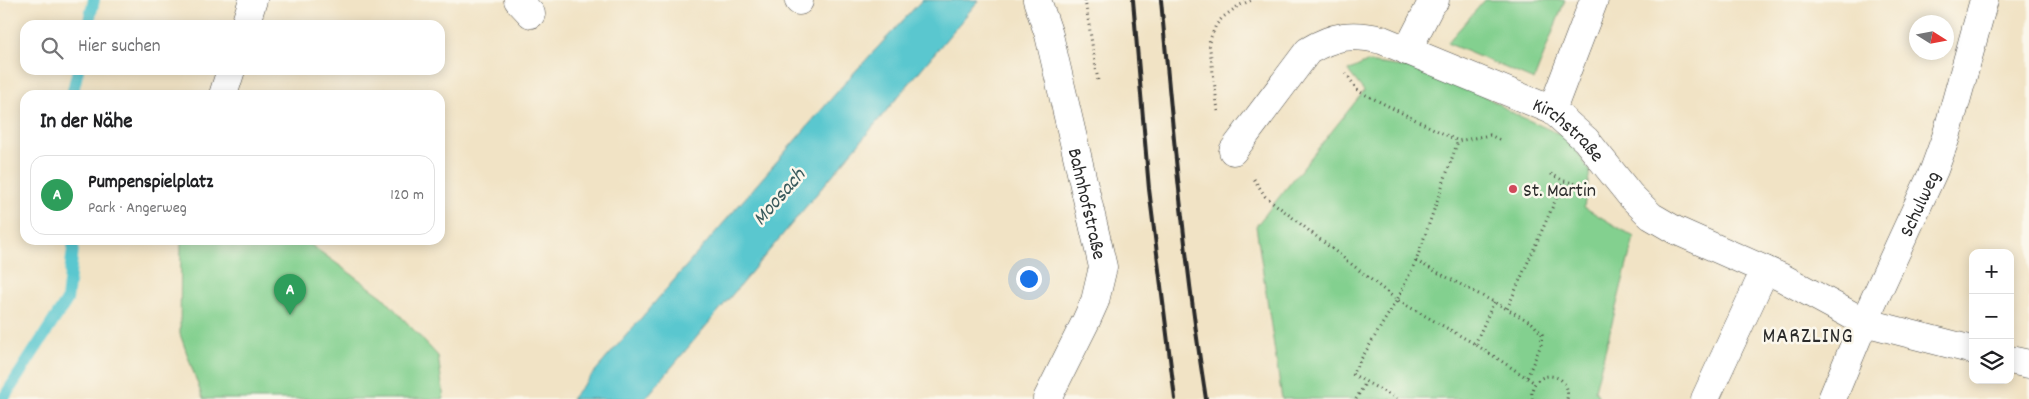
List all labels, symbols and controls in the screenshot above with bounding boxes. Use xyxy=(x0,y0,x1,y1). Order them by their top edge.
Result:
north arrow xyxy=(1909,15,1954,60)
search box xyxy=(20,20,445,75)
icon: search xyxy=(38,34,66,62)
text: Hier suchen xyxy=(78,34,161,61)
street label: Kirchstraße xyxy=(1528,92,1610,169)
text: In der Nähe xyxy=(40,108,132,138)
street label: Bahnhofstraße xyxy=(1059,146,1112,263)
water label: Moosach xyxy=(747,162,815,233)
street label: Schulweg xyxy=(1894,167,1949,242)
text: Pumpenspielplatz xyxy=(88,170,213,197)
place label: St. Martin xyxy=(1523,178,1596,206)
marker: St. Martin xyxy=(1507,183,1519,195)
text: A xyxy=(53,184,61,207)
text: 120 m xyxy=(390,184,424,207)
text: Park · Angerweg xyxy=(88,197,187,220)
map controls xyxy=(1969,249,2014,384)
button: + xyxy=(1969,249,2014,294)
your location xyxy=(1016,266,1042,292)
pin: A xyxy=(274,274,306,315)
button: − xyxy=(1969,294,2014,339)
district label: MARZLING xyxy=(1762,322,1854,353)
button: layers xyxy=(1969,339,2014,384)

